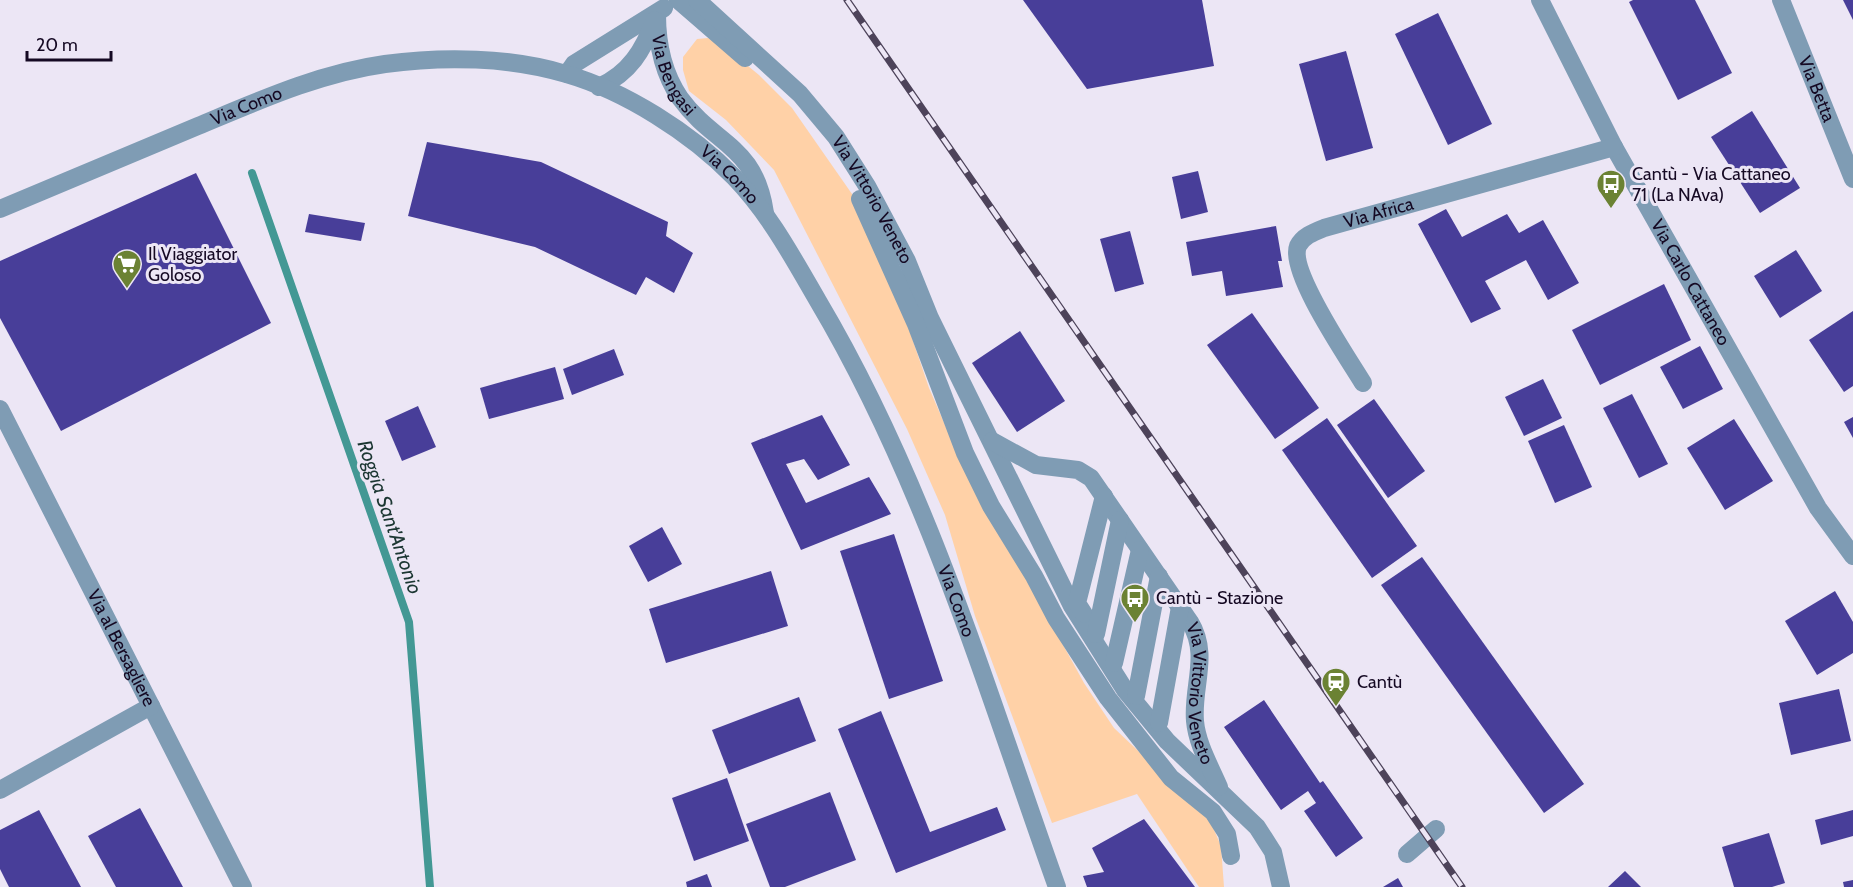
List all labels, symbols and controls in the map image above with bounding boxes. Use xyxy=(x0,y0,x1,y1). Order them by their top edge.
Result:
scale bar xyxy=(27,24,111,62)
street label: Via Bengasi xyxy=(647,33,700,120)
text: 20 m xyxy=(36,34,78,56)
street label: Via Betta xyxy=(1794,53,1840,126)
street label: Via Como xyxy=(207,82,285,130)
street label: Via Vittorio Veneto xyxy=(827,132,917,267)
street label: Via Como xyxy=(696,140,764,209)
place label: Cantù - Via Cattaneo 71 (La NAva) xyxy=(1632,163,1791,206)
bus stop icon: Cantù - Via Cattaneo 71 (La NAva) xyxy=(1595,168,1627,210)
street label: Via Africa xyxy=(1341,192,1416,233)
street label: Via Carlo Cattaneo xyxy=(1646,215,1735,349)
place label: Il Viaggiator Goloso xyxy=(148,243,237,286)
supermarket icon: Il Viaggiator Goloso xyxy=(111,248,143,290)
water label: Roggia Sant'Antonio xyxy=(352,437,428,597)
street label: Via Como xyxy=(933,562,980,640)
bus stop icon: Cantù - Stazione xyxy=(1119,582,1151,624)
street label: Via al Bersagliere xyxy=(83,586,160,710)
place label: Cantù - Stazione xyxy=(1156,587,1283,609)
street label: Via Vittorio Veneto xyxy=(1181,619,1218,768)
station icon: Cantù xyxy=(1320,666,1352,708)
place label: Cantù xyxy=(1357,671,1402,693)

